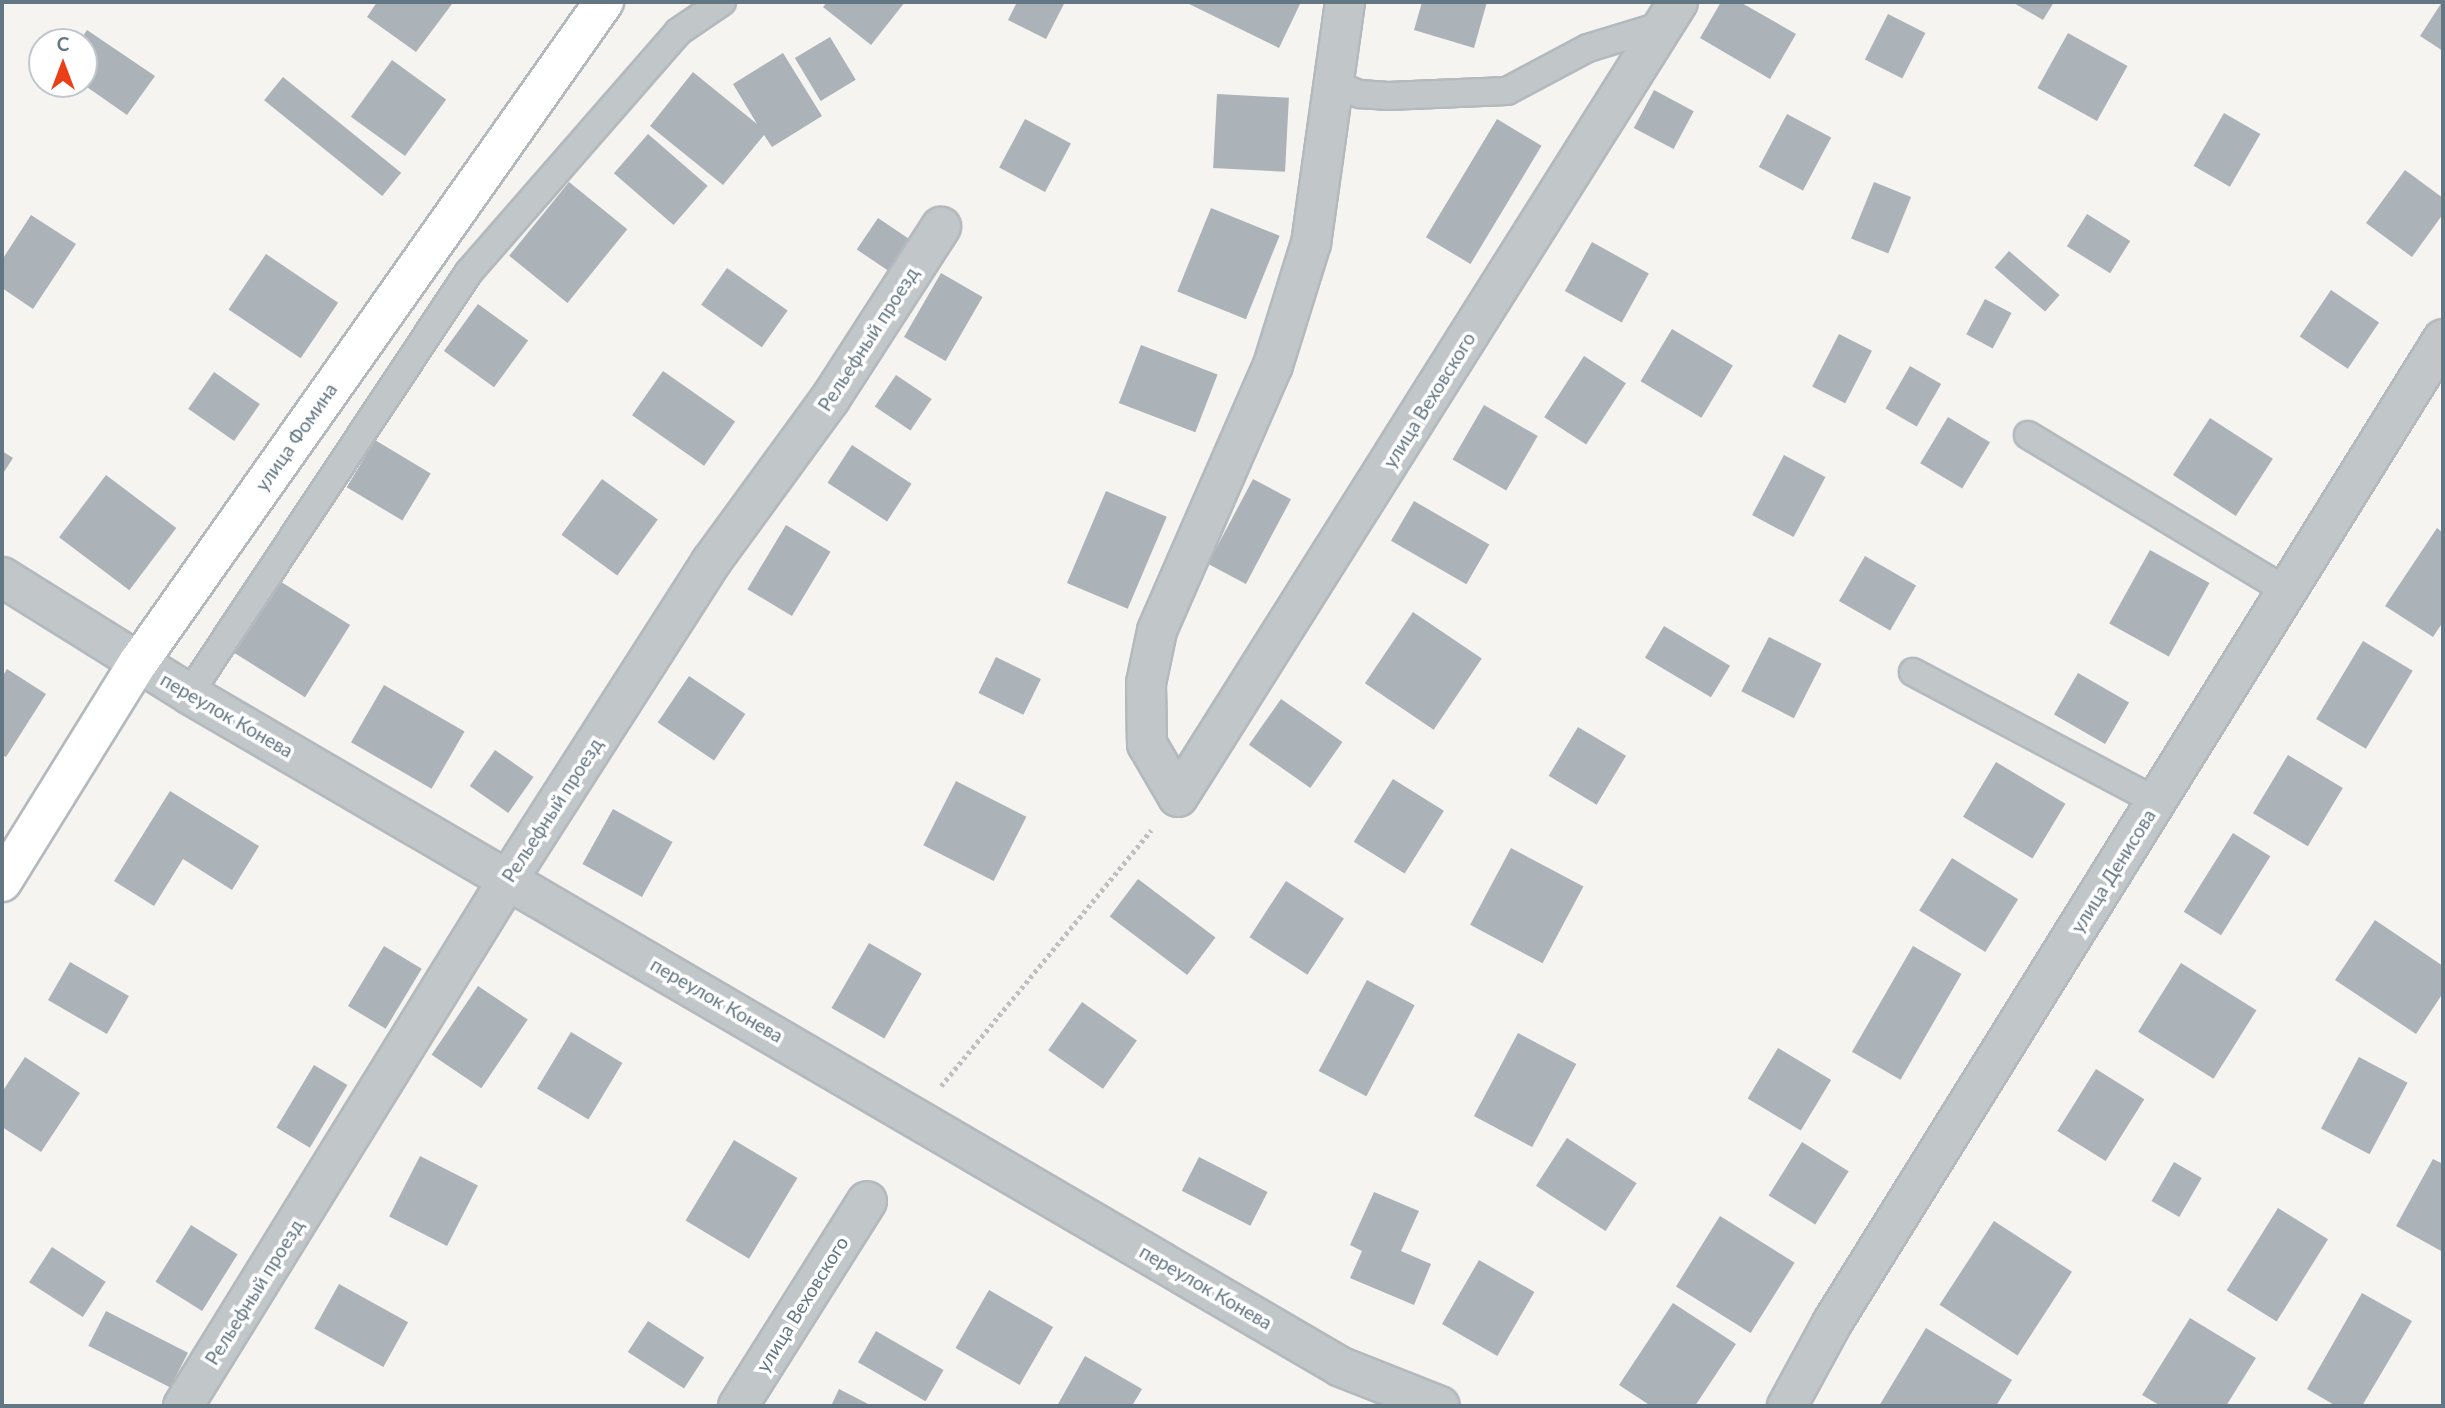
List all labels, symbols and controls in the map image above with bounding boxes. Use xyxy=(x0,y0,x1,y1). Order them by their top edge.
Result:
north arrow xyxy=(28,28,98,98)
text: С xyxy=(57,32,69,55)
street label: Рельефный проезд xyxy=(813,263,923,415)
street label: улица Веховского xyxy=(1378,328,1480,472)
street label: улица Фомина xyxy=(250,379,342,495)
street label: переулок Конева xyxy=(157,668,297,762)
street label: Рельефный проезд xyxy=(497,734,607,886)
street label: улица Денисова xyxy=(2066,805,2160,937)
street label: переулок Конева xyxy=(647,953,787,1047)
street label: Рельефный проезд xyxy=(200,1215,308,1369)
street label: улица Веховского xyxy=(751,1232,853,1376)
street label: переулок Конева xyxy=(1136,1240,1276,1334)

